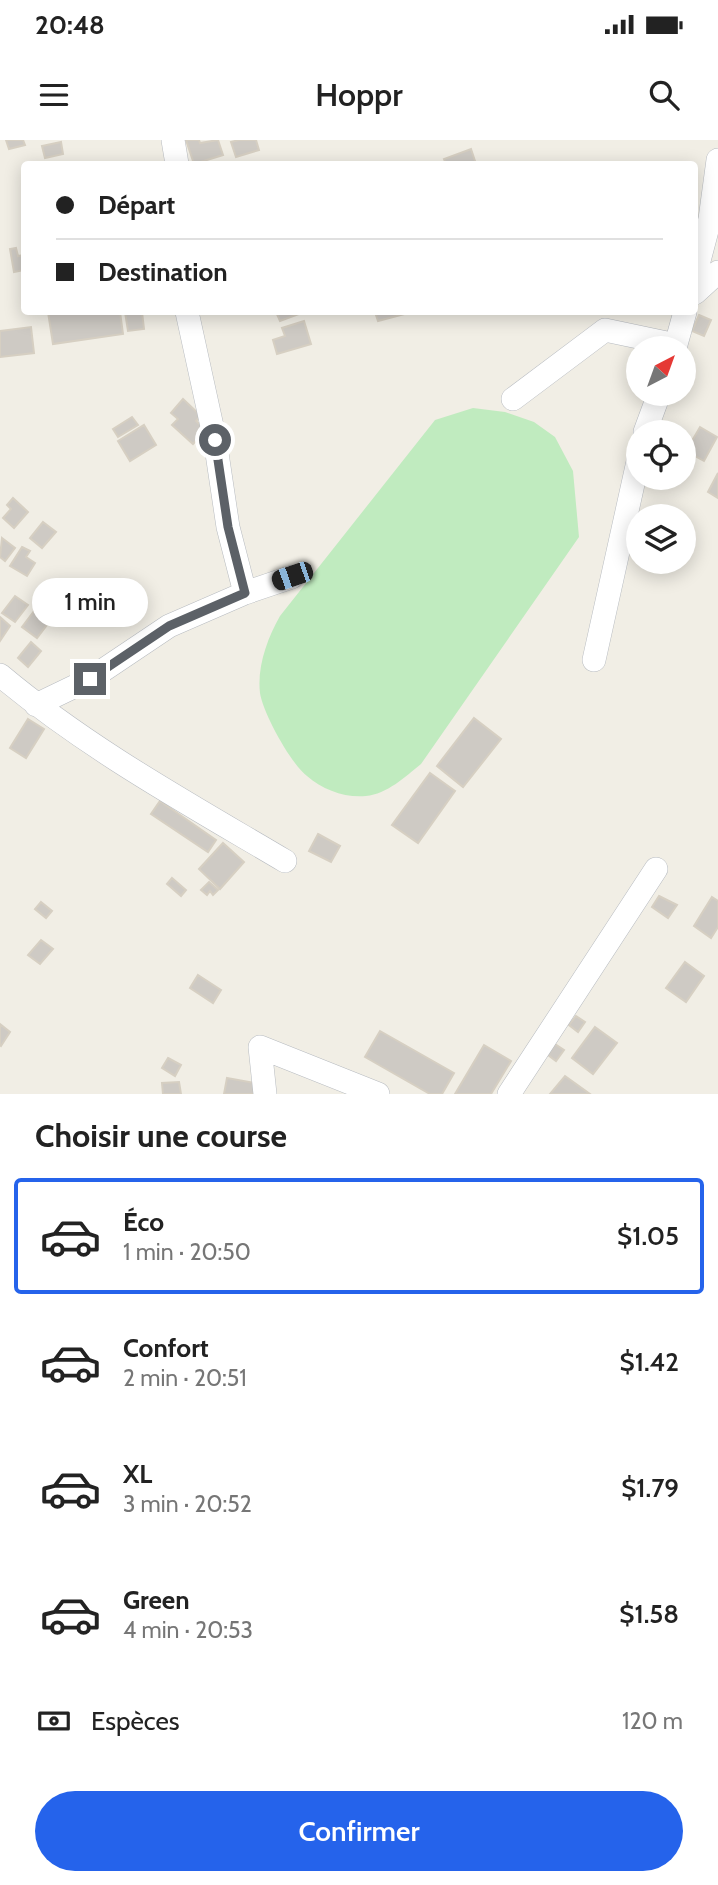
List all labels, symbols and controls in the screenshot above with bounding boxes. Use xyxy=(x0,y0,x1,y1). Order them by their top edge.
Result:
text: 20:48 xyxy=(35,9,105,41)
text: Hoppr xyxy=(315,75,403,114)
icon: menu xyxy=(35,76,73,114)
icon: search xyxy=(645,76,683,114)
text: Départ xyxy=(98,189,175,221)
text: Destination xyxy=(98,256,228,288)
north arrow xyxy=(626,336,696,406)
map controls xyxy=(626,336,696,574)
button: locate xyxy=(626,420,696,490)
route start xyxy=(199,424,231,456)
button: layers xyxy=(626,504,696,574)
car xyxy=(269,559,316,593)
callout: 1 min xyxy=(32,578,148,626)
text: 1 min xyxy=(64,588,116,616)
route end xyxy=(74,663,106,695)
text: Choisir une course xyxy=(35,1116,287,1155)
icon: car xyxy=(39,1205,102,1268)
text: Éco xyxy=(123,1206,164,1238)
text: $1.05 xyxy=(617,1220,679,1252)
text: 1 min · 20:50 xyxy=(123,1238,251,1266)
icon: car xyxy=(39,1331,102,1394)
text: Confort xyxy=(123,1332,209,1364)
text: $1.42 xyxy=(620,1346,679,1378)
text: 2 min · 20:51 xyxy=(123,1364,247,1392)
icon: car xyxy=(39,1457,102,1520)
text: XL xyxy=(123,1458,152,1490)
text: $1.79 xyxy=(621,1472,679,1504)
text: 3 min · 20:52 xyxy=(123,1490,252,1518)
icon: car xyxy=(39,1583,102,1646)
text: Green xyxy=(123,1584,190,1616)
text: $1.58 xyxy=(619,1598,679,1630)
text: 4 min · 20:53 xyxy=(123,1616,253,1644)
icon: cash xyxy=(35,1702,73,1740)
text: Espèces xyxy=(91,1705,180,1737)
text: 120 m xyxy=(622,1707,683,1735)
button: Confirmer xyxy=(35,1791,683,1871)

